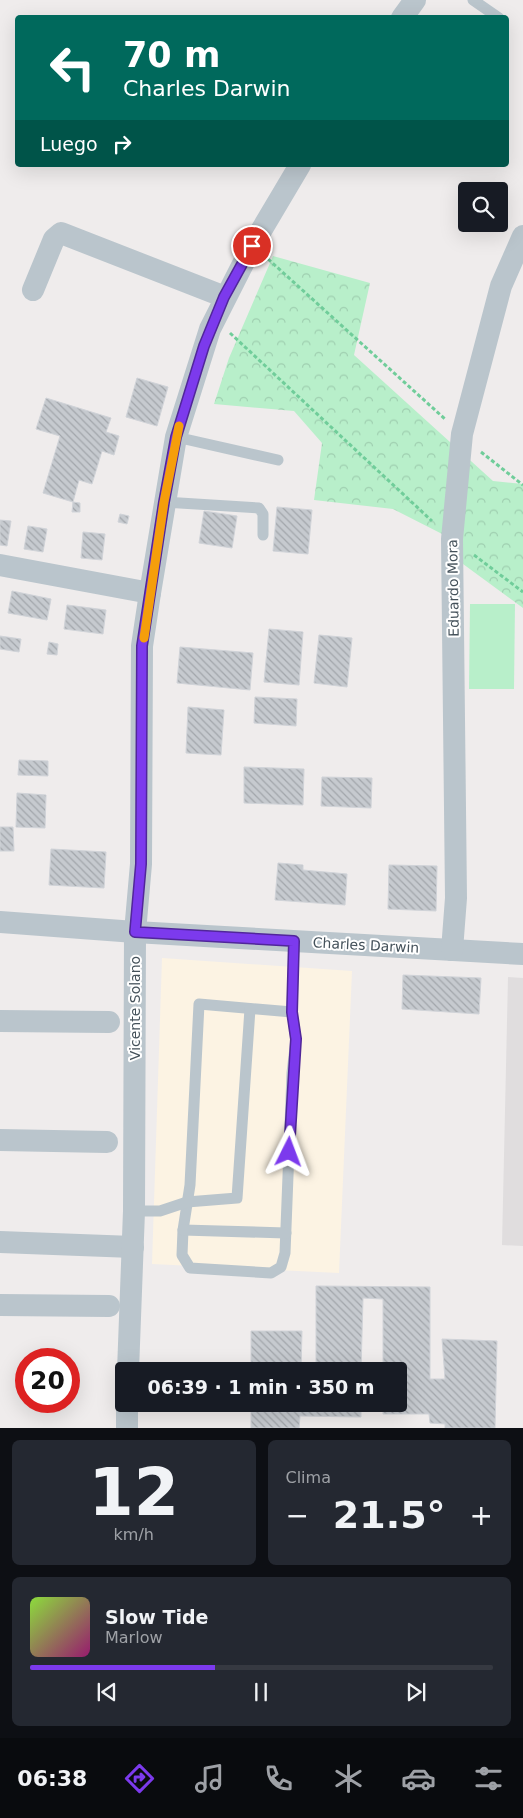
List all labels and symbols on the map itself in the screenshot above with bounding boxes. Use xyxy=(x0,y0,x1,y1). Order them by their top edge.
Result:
pin xyxy=(231,225,273,267)
street label: Eduardo Mora xyxy=(444,539,462,637)
street label: Charles Darwin xyxy=(312,934,420,956)
street label: Vicente Solano xyxy=(127,956,143,1060)
position arrow xyxy=(262,1125,314,1177)
speed limit sign: 20 xyxy=(15,1348,80,1413)

